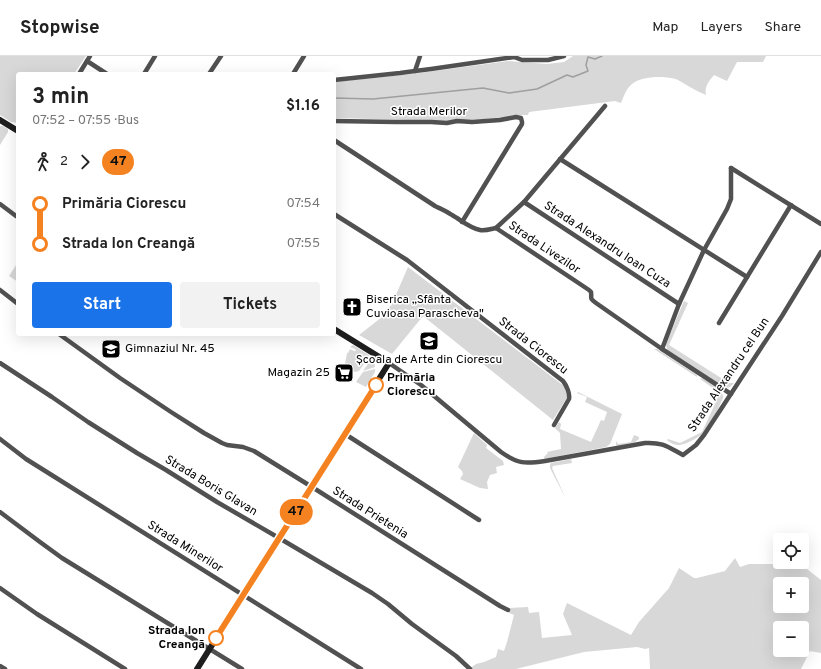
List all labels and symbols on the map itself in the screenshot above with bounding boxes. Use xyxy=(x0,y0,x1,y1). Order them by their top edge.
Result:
street label: Strada Merilor xyxy=(391,104,467,120)
street label: Strada Alexandru Ioan Cuza xyxy=(540,198,674,292)
street label: Strada Livezilor xyxy=(505,218,583,278)
place label: Biserica „Sfânta Cuvioasa Parascheva" xyxy=(366,292,484,322)
church icon: Biserica „Sfânta Cuvioasa Parascheva" xyxy=(341,296,363,318)
street label: Strada Ciorescu xyxy=(495,314,571,378)
street label: Strada Alexandru cel Bun xyxy=(685,315,773,435)
school or university icon: Școala de Arte din Ciorescu xyxy=(418,330,440,352)
school or university icon: Gimnaziul Nr. 45 xyxy=(100,338,122,360)
place label: Gimnaziul Nr. 45 xyxy=(125,341,215,357)
place label: Școala de Arte din Ciorescu xyxy=(356,352,502,368)
supermarket icon: Magazin 25 xyxy=(333,362,355,384)
place label: Magazin 25 xyxy=(268,365,330,381)
place label: Primăria Ciorescu xyxy=(387,370,435,400)
marker: Primăria Ciorescu xyxy=(368,377,384,393)
street label: Strada Boris Glavan xyxy=(162,452,260,520)
street label: Strada Prietenia xyxy=(329,483,411,543)
line badge: 47 xyxy=(278,499,314,525)
street label: Strada Minerilor xyxy=(144,517,226,577)
place label: Strada Ion Creangă xyxy=(148,623,205,653)
marker: Strada Ion Creangă xyxy=(208,630,224,646)

